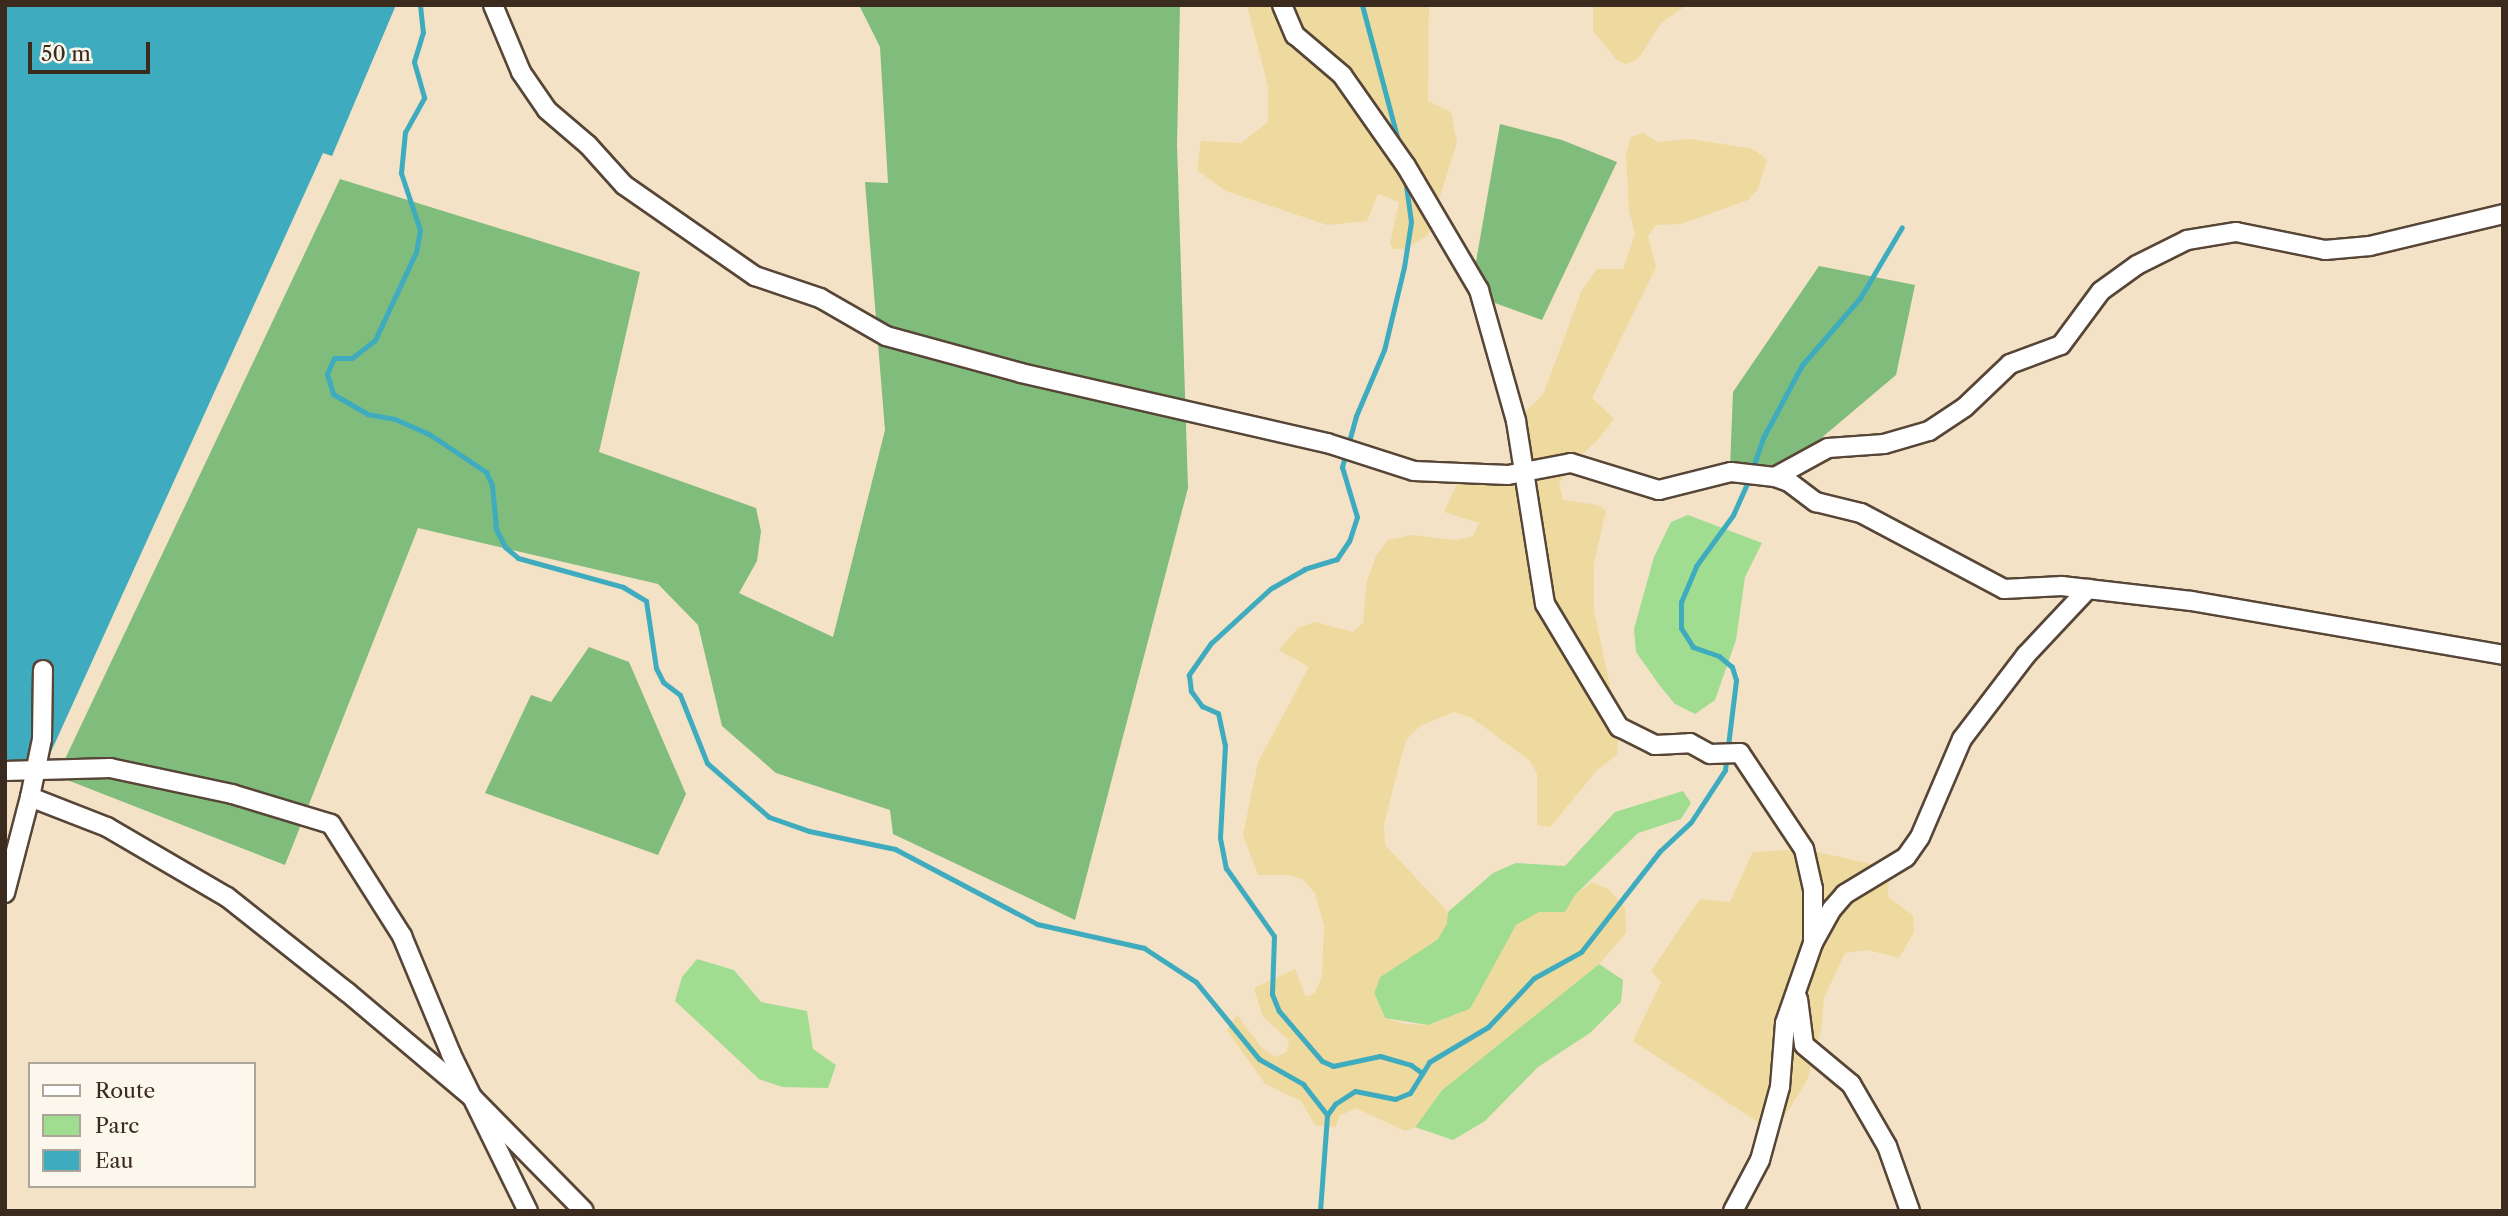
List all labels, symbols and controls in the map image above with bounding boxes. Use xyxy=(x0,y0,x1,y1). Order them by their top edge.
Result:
scale bar xyxy=(32,28,154,72)
text: 50 m xyxy=(41,41,91,66)
legend xyxy=(28,1062,256,1188)
text: Route xyxy=(95,1078,155,1103)
text: Parc xyxy=(95,1113,139,1138)
text: Eau xyxy=(95,1148,134,1173)

